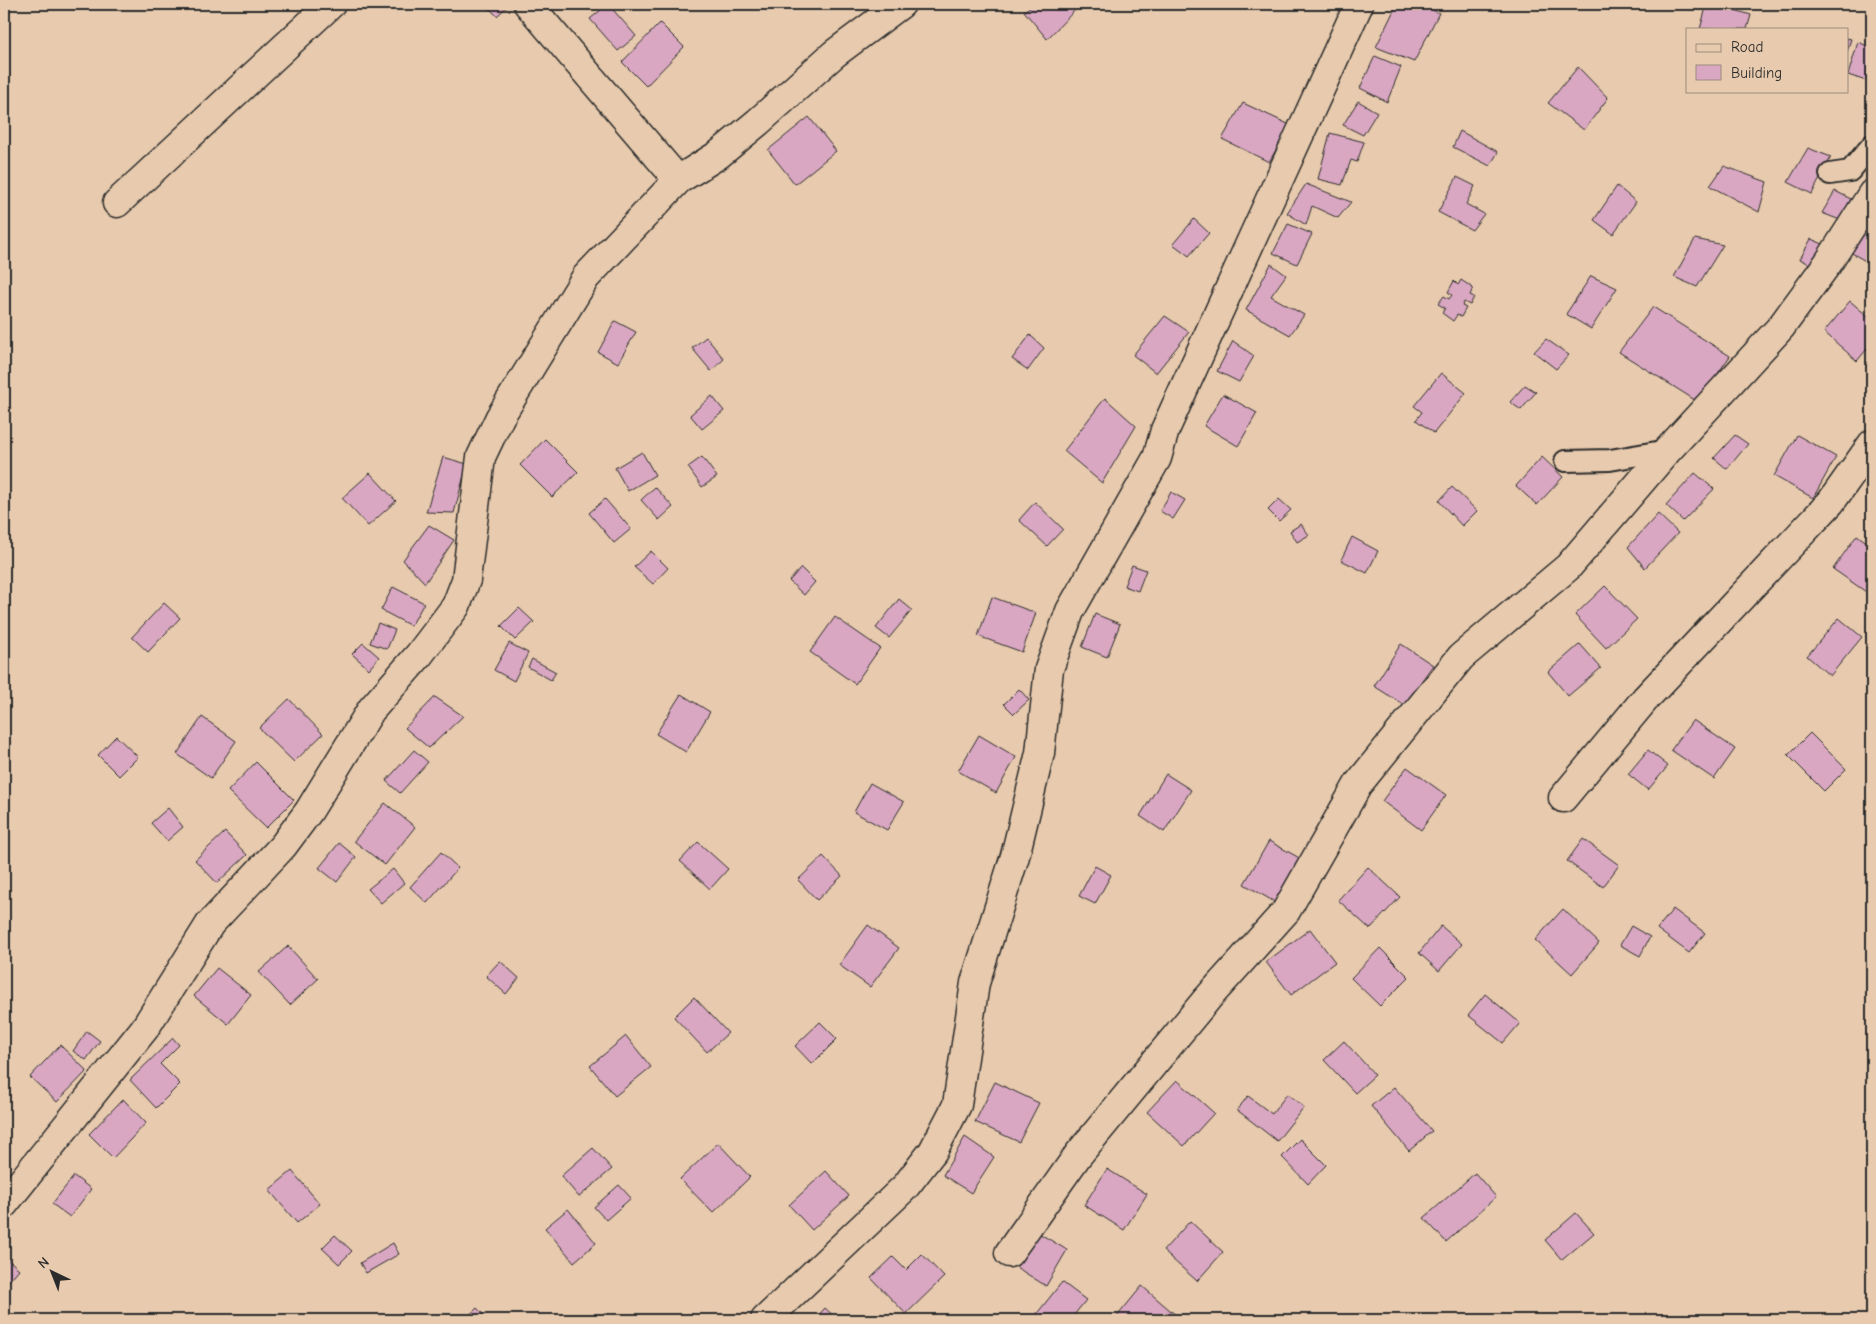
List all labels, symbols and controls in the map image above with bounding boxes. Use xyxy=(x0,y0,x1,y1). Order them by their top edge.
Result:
legend xyxy=(1686,28,1848,92)
text: Road xyxy=(1731,38,1763,56)
text: Building xyxy=(1731,64,1782,82)
north arrow xyxy=(28,1246,78,1296)
text: N xyxy=(34,1254,53,1272)

